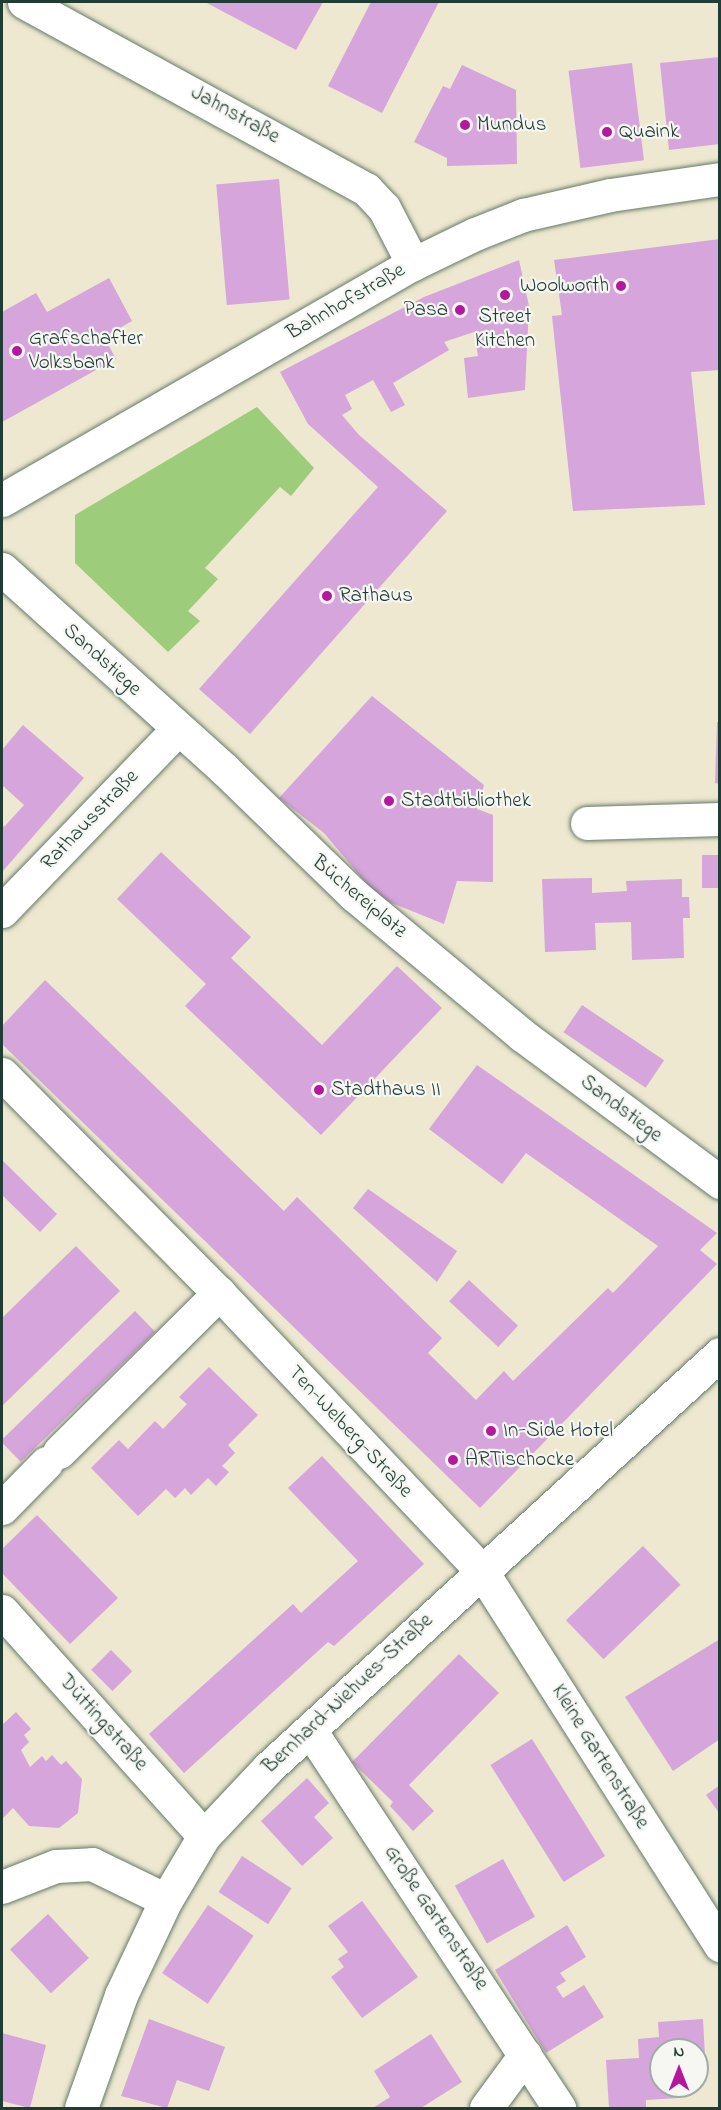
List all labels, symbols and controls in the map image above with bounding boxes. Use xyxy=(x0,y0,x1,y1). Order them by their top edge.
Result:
street label: Jahnstraße xyxy=(186,80,284,150)
place label: Mundus xyxy=(477,112,546,138)
marker: Mundus xyxy=(458,118,472,132)
place label: Quaink xyxy=(619,119,679,145)
marker: Quaink xyxy=(600,125,614,139)
street label: Bahnhofstraße xyxy=(282,258,410,346)
place label: Woolworth xyxy=(520,273,609,299)
marker: Woolworth xyxy=(614,279,628,293)
marker: Street Kitchen xyxy=(498,288,512,302)
place label: Pasa xyxy=(404,297,448,323)
marker: Pasa xyxy=(453,303,467,317)
place label: Street Kitchen xyxy=(475,304,535,354)
place label: Grafschafter Volksbank xyxy=(29,326,143,376)
marker: Grafschafter Volksbank xyxy=(10,344,24,358)
place label: Rathaus xyxy=(339,583,413,609)
marker: Rathaus xyxy=(320,589,334,603)
street label: Sandstiege xyxy=(58,618,146,702)
street label: Rathausstraße xyxy=(36,765,144,875)
place label: Stadtbibliothek xyxy=(401,788,531,814)
marker: Stadtbibliothek xyxy=(382,794,396,808)
street label: Büchereiplatz xyxy=(306,850,412,944)
street label: Sandstiege xyxy=(575,1070,667,1148)
place label: Stadthaus II xyxy=(331,1077,441,1103)
marker: Stadthaus II xyxy=(312,1083,326,1097)
street label: Ten-Welberg-Straße xyxy=(282,1361,418,1503)
place label: In-Side Hotel xyxy=(503,1418,613,1444)
marker: In-Side Hotel xyxy=(484,1424,498,1438)
place label: ARTischocke xyxy=(465,1447,574,1473)
marker: ARTischocke xyxy=(446,1453,460,1467)
street label: Bernhard-Niehues-Straße xyxy=(258,1608,438,1780)
street label: Düttingstraße xyxy=(53,1670,153,1776)
street label: Kleine Gartenstraße xyxy=(545,1680,655,1834)
street label: Große Gartenstraße xyxy=(378,1841,494,1995)
north arrow xyxy=(649,2038,709,2098)
text: N xyxy=(674,2040,684,2064)

